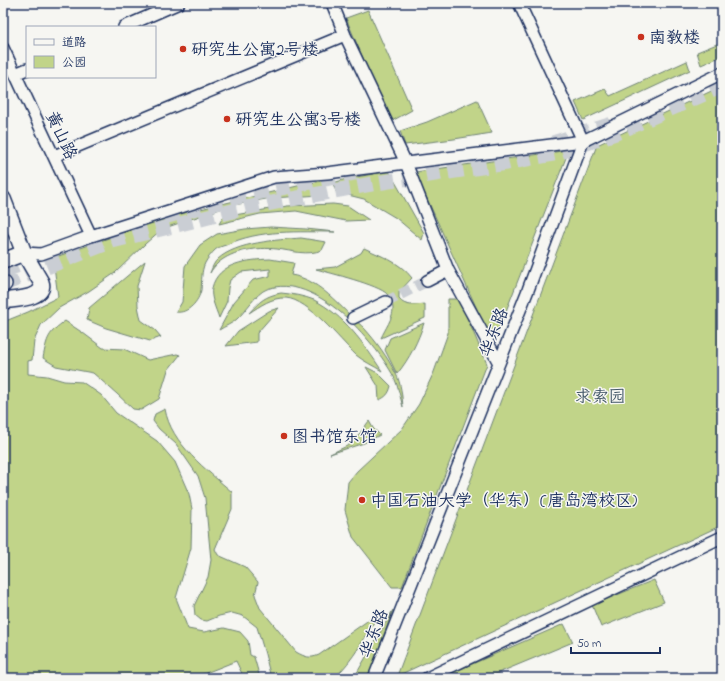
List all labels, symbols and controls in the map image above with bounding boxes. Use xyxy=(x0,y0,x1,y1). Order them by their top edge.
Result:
legend xyxy=(26,26,156,78)
place label: 南教楼 xyxy=(649,26,700,51)
marker: 南教楼 xyxy=(636,32,646,42)
text: 道路 xyxy=(62,34,86,52)
place label: 研究生公寓2号楼 xyxy=(191,38,318,63)
marker: 研究生公寓2号楼 xyxy=(178,44,188,54)
text: 公园 xyxy=(62,54,86,72)
street label: 黄山路 xyxy=(39,107,83,164)
place label: 研究生公寓3号楼 xyxy=(235,108,361,133)
marker: 研究生公寓3号楼 xyxy=(222,114,232,124)
street label: 华东路 xyxy=(474,304,515,361)
park label: 求索园 xyxy=(575,385,626,410)
place label: 图书馆东馆 xyxy=(292,425,377,450)
marker: 图书馆东馆 xyxy=(279,431,289,441)
place label: 中国石油大学（华东）(唐岛湾校区) xyxy=(370,489,637,514)
marker: 中国石油大学（华东）(唐岛湾校区) xyxy=(357,495,367,505)
street label: 华东路 xyxy=(354,605,395,662)
scale bar xyxy=(571,629,660,655)
text: 50 m xyxy=(577,635,601,653)

